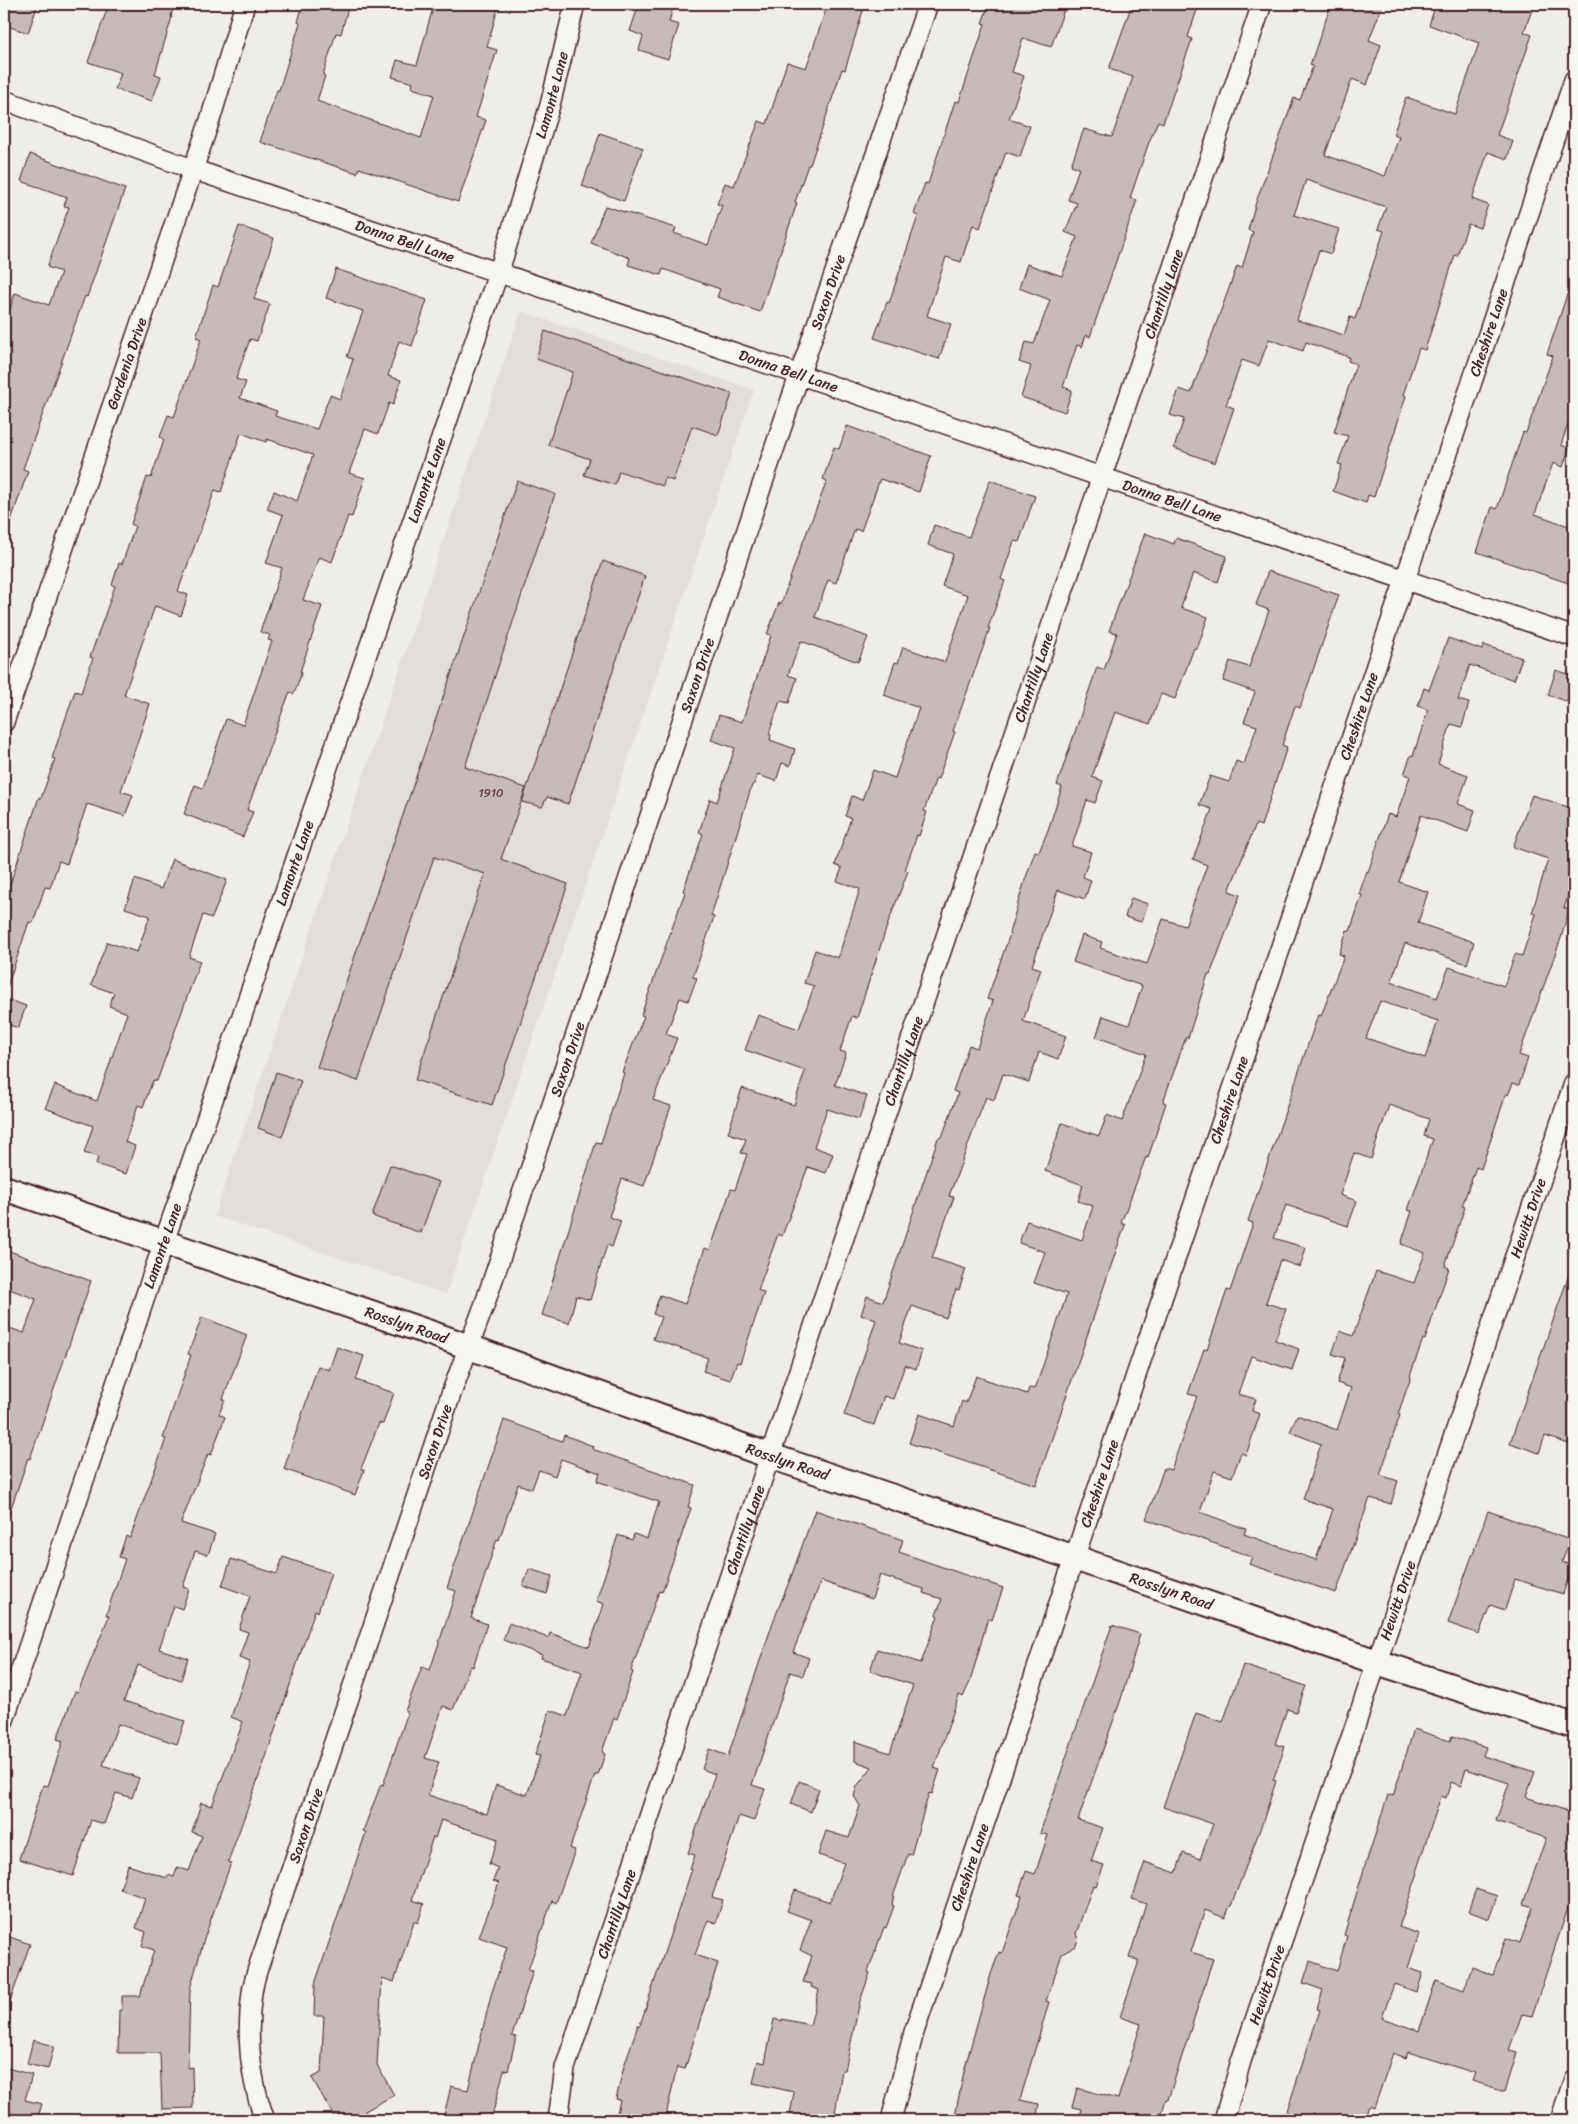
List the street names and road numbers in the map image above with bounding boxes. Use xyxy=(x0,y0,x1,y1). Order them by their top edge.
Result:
street label: Lamonte Lane xyxy=(527,49,576,142)
street label: Donna Bell Lane xyxy=(352,212,458,270)
street label: Chantilly Lane xyxy=(1136,245,1191,342)
street label: Saxon Drive xyxy=(803,251,853,333)
street label: Cheshire Lane xyxy=(1462,285,1516,380)
street label: Gardenia Drive xyxy=(99,314,155,413)
street label: Donna Bell Lane xyxy=(735,342,842,400)
street label: Lamonte Lane xyxy=(400,433,454,527)
street label: Donna Bell Lane xyxy=(1119,472,1226,530)
street label: Chantilly Lane xyxy=(1007,629,1061,726)
street label: Saxon Drive xyxy=(673,634,723,717)
street label: Cheshire Lane xyxy=(1332,668,1386,764)
street label: Lamonte Lane xyxy=(268,816,322,909)
street label: Chantilly Lane xyxy=(877,1012,931,1109)
street label: Saxon Drive xyxy=(543,1018,593,1100)
street label: Cheshire Lane xyxy=(1202,1052,1256,1147)
street label: Hewitt Drive xyxy=(1502,1174,1554,1261)
street label: Lamonte Lane xyxy=(136,1199,190,1292)
street label: Rosslyn Road xyxy=(361,1299,453,1352)
street label: Saxon Drive xyxy=(410,1400,460,1483)
street label: Rosslyn Road xyxy=(742,1435,834,1488)
street label: Cheshire Lane xyxy=(1073,1436,1127,1531)
street label: Chantilly Lane xyxy=(718,1481,773,1578)
street label: Hewitt Drive xyxy=(1372,1557,1424,1644)
street label: Rosslyn Road xyxy=(1126,1565,1218,1618)
street label: Saxon Drive xyxy=(281,1784,331,1867)
street label: Cheshire Lane xyxy=(943,1819,997,1915)
street label: Chantilly Lane xyxy=(589,1865,644,1962)
street label: Hewitt Drive xyxy=(1241,1941,1293,2028)

